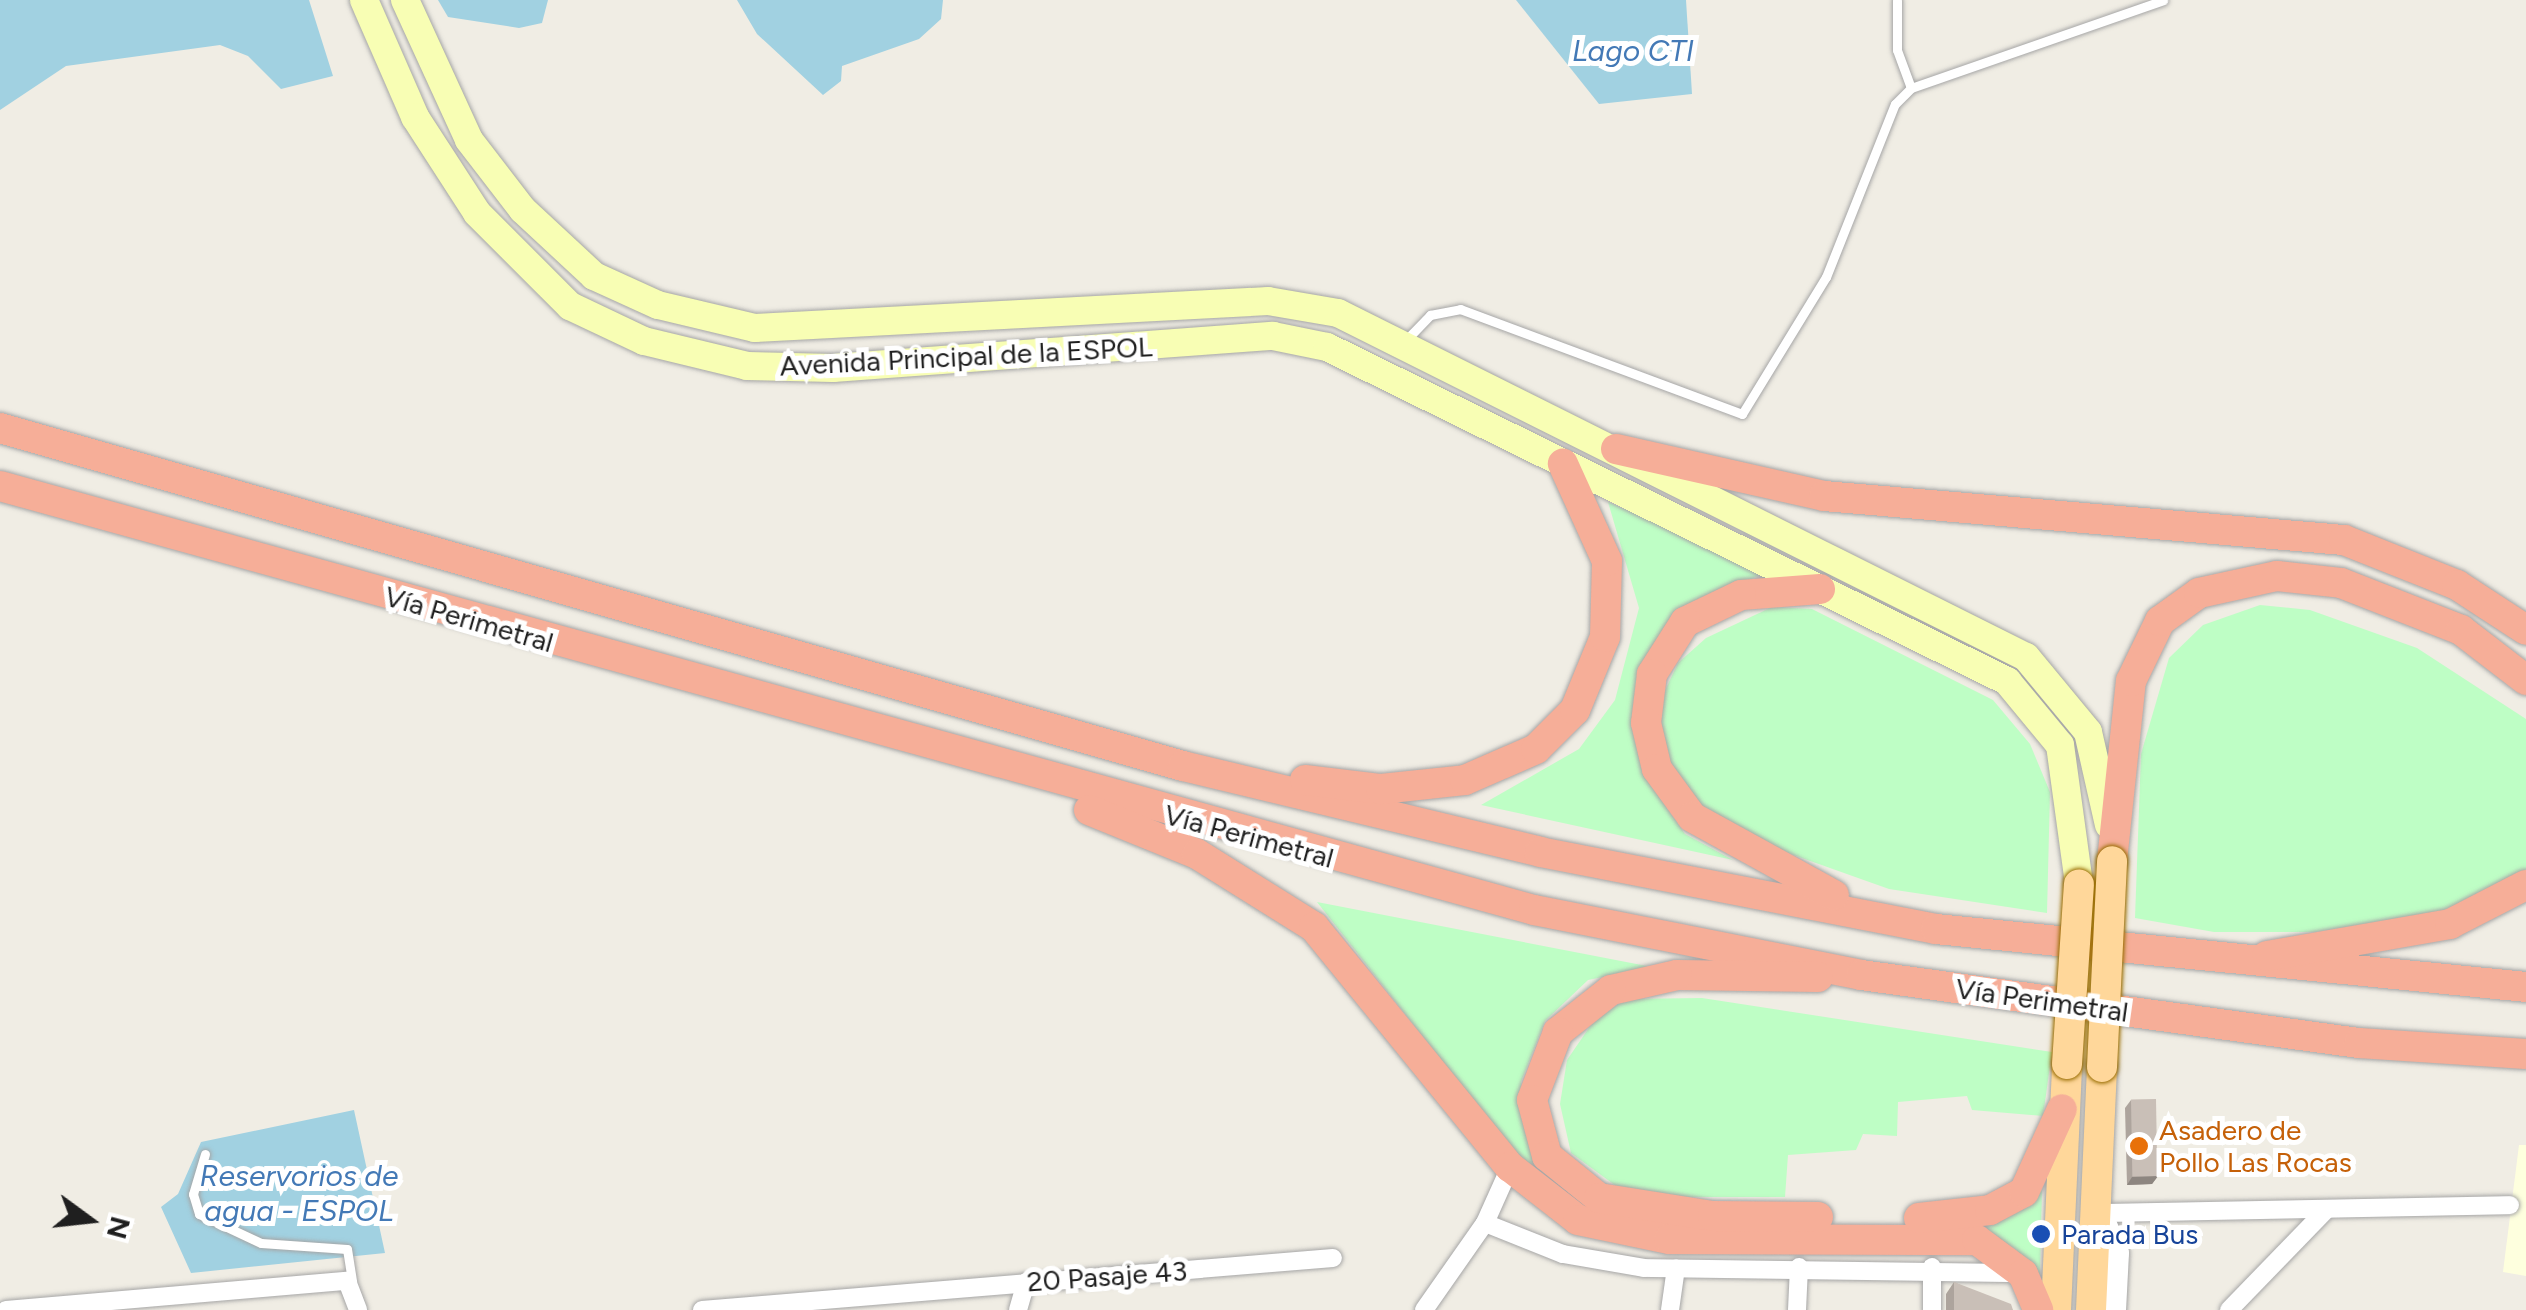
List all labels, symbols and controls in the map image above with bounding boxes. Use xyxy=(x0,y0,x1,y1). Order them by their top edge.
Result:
water label: Lago CTI xyxy=(1572,33,1694,69)
street label: Avenida Principal de la ESPOL xyxy=(779,329,1153,383)
street label: Vía Perimetral xyxy=(381,579,557,659)
street label: Vía Perimetral xyxy=(1161,797,1337,875)
street label: Vía Perimetral xyxy=(1954,971,2130,1029)
place label: Asadero de Pollo Las Rocas xyxy=(2159,1113,2352,1179)
marker: Asadero de Pollo Las Rocas xyxy=(2128,1135,2150,1157)
water label: Reservorios de agua - ESPOL xyxy=(200,1158,398,1228)
north arrow xyxy=(40,1170,140,1270)
text: N xyxy=(100,1213,138,1243)
place label: Parada Bus xyxy=(2061,1217,2198,1251)
marker: Parada Bus xyxy=(2030,1223,2052,1245)
street label: 20 Pasaje 43 xyxy=(1026,1254,1188,1298)

